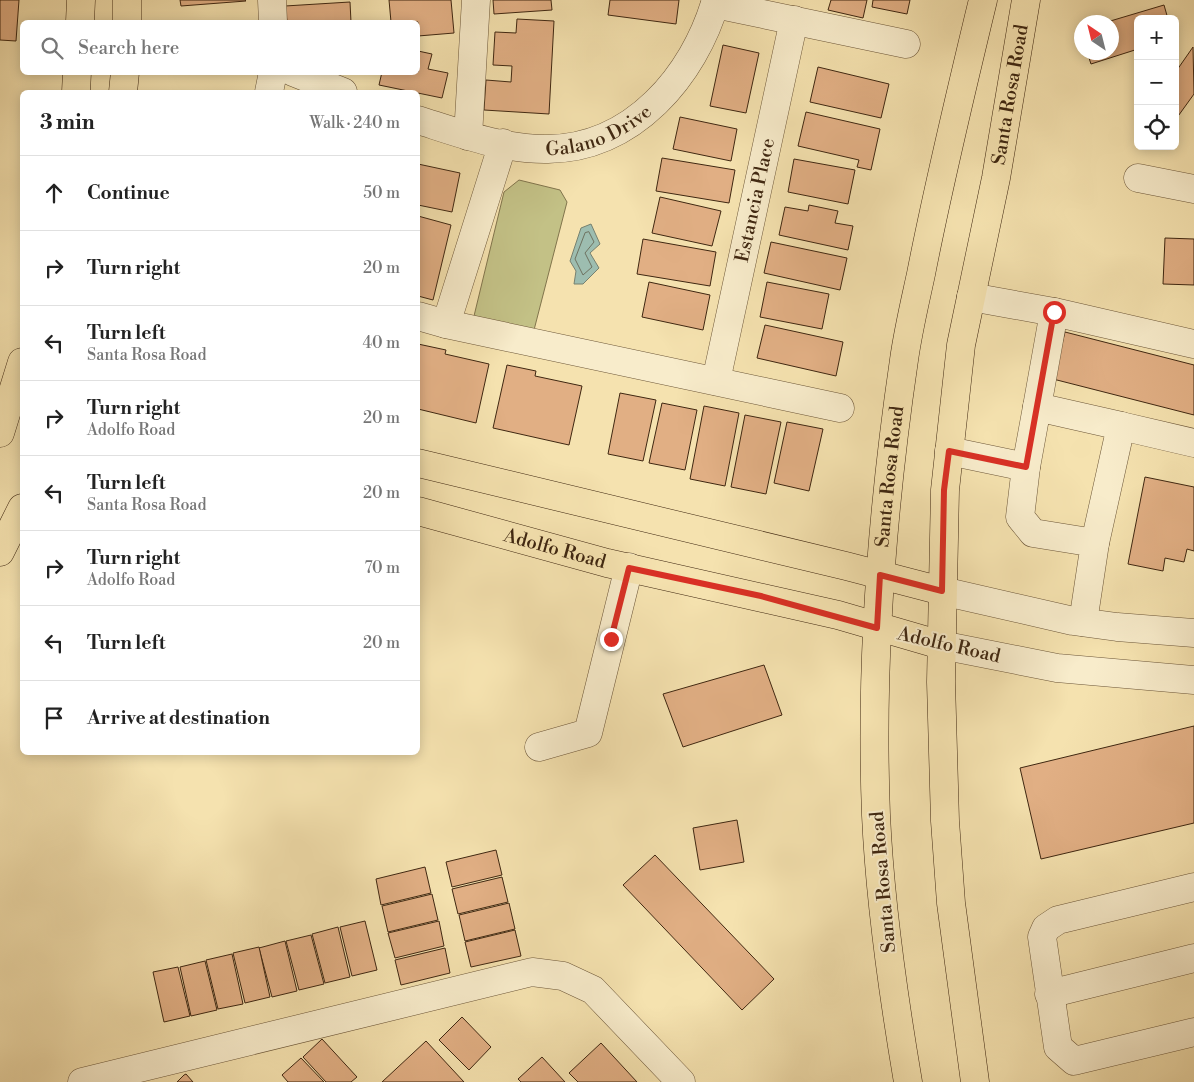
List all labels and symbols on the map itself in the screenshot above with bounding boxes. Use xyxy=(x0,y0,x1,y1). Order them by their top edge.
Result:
north arrow xyxy=(1074,15,1119,60)
street label: Santa Rosa Road xyxy=(986,22,1034,167)
street label: Galano Drive xyxy=(545,100,656,161)
street label: Estancia Place xyxy=(730,136,780,265)
route start xyxy=(1043,301,1066,324)
street label: Santa Rosa Road xyxy=(870,404,909,548)
street label: Adolfo Road xyxy=(500,523,609,574)
street label: Adolfo Road xyxy=(894,621,1003,669)
route end xyxy=(600,628,623,651)
street label: Santa Rosa Road xyxy=(865,810,901,954)

